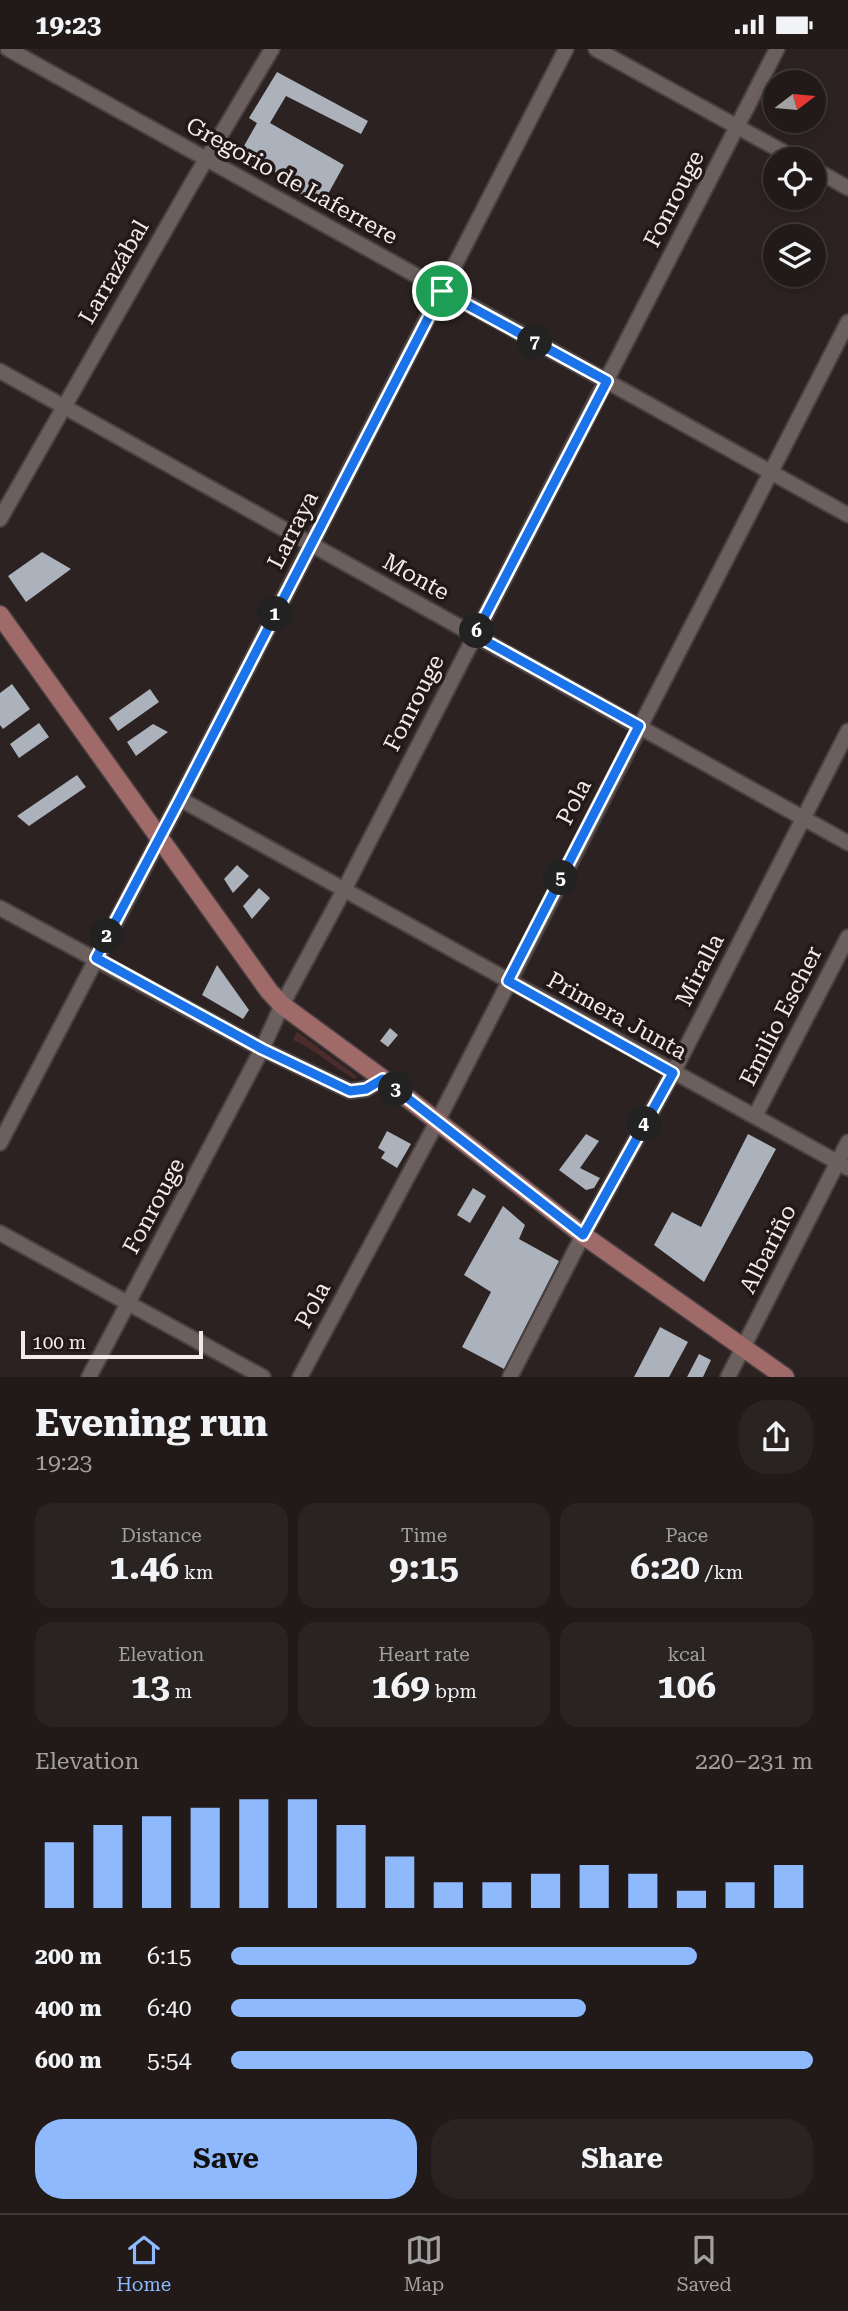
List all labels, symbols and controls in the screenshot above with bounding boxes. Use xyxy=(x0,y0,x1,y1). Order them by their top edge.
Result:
text: 19:23 xyxy=(35,10,101,40)
north arrow xyxy=(763,70,826,133)
map controls xyxy=(763,70,826,287)
street label: Gregorio de Laferrere xyxy=(181,112,403,250)
street label: Fonrouge xyxy=(638,146,710,252)
button: locate xyxy=(763,147,826,210)
street label: Larrazábal xyxy=(73,215,155,329)
button: layers xyxy=(763,224,826,287)
pin xyxy=(412,261,472,321)
icon: arrive xyxy=(423,272,461,310)
pin: 7 xyxy=(518,325,552,359)
text: 7 xyxy=(529,330,540,353)
street label: Larraya xyxy=(262,486,324,573)
street label: Monte xyxy=(378,548,454,606)
pin: 1 xyxy=(258,597,292,631)
text: 1 xyxy=(269,602,280,625)
pin: 6 xyxy=(460,613,494,649)
text: 6 xyxy=(471,619,482,642)
street label: Fonrouge xyxy=(378,650,450,756)
street label: Pola xyxy=(551,774,597,830)
pin: 5 xyxy=(544,861,578,895)
text: 5 xyxy=(555,866,566,889)
pin: 2 xyxy=(90,919,124,953)
text: 2 xyxy=(101,924,112,947)
street label: Miralla xyxy=(670,929,730,1011)
street label: Emilio Escher xyxy=(734,942,828,1090)
street label: Primera Junta xyxy=(542,966,692,1066)
pin: 3 xyxy=(378,1072,414,1107)
text: 3 xyxy=(390,1077,401,1100)
pin: 4 xyxy=(626,1107,662,1141)
text: 4 xyxy=(638,1112,649,1135)
street label: Fonrouge xyxy=(118,1154,190,1258)
street label: Albariño xyxy=(734,1200,802,1298)
street label: Pola xyxy=(290,1277,336,1333)
scale bar xyxy=(21,1328,203,1359)
text: 100 m xyxy=(32,1331,86,1354)
button: share xyxy=(739,1400,813,1474)
text: Evening run xyxy=(35,1401,268,1445)
text: 19:23 xyxy=(35,1449,92,1476)
text: Distance xyxy=(121,1524,202,1547)
text: Time xyxy=(401,1524,447,1547)
text: Pace xyxy=(665,1524,708,1547)
text: 1.46 xyxy=(109,1547,179,1588)
text: 9:15 xyxy=(389,1547,459,1588)
text: 6:20 xyxy=(630,1547,700,1588)
text: km xyxy=(179,1561,213,1584)
text: /km xyxy=(700,1561,743,1584)
text: Elevation xyxy=(118,1643,204,1666)
text: Heart rate xyxy=(378,1643,470,1666)
text: kcal xyxy=(668,1643,706,1666)
text: 13 xyxy=(131,1666,170,1707)
text: 169 xyxy=(371,1666,430,1707)
text: 106 xyxy=(657,1666,716,1707)
text: m xyxy=(170,1680,192,1703)
text: bpm xyxy=(430,1680,477,1703)
text: Elevation xyxy=(35,1748,139,1775)
text: 220–231 m xyxy=(695,1748,813,1775)
text: 200 m xyxy=(35,1943,102,1970)
text: 6:15 xyxy=(147,1943,192,1970)
text: 400 m xyxy=(35,1995,102,2022)
text: 6:40 xyxy=(147,1995,192,2022)
text: 600 m xyxy=(35,2047,102,2074)
text: 5:54 xyxy=(147,2047,192,2074)
button: Save xyxy=(35,2119,417,2199)
button: Share xyxy=(431,2119,813,2199)
tab: Home xyxy=(116,2231,171,2296)
tab: Map xyxy=(404,2231,444,2296)
tab: Saved xyxy=(677,2231,732,2296)

